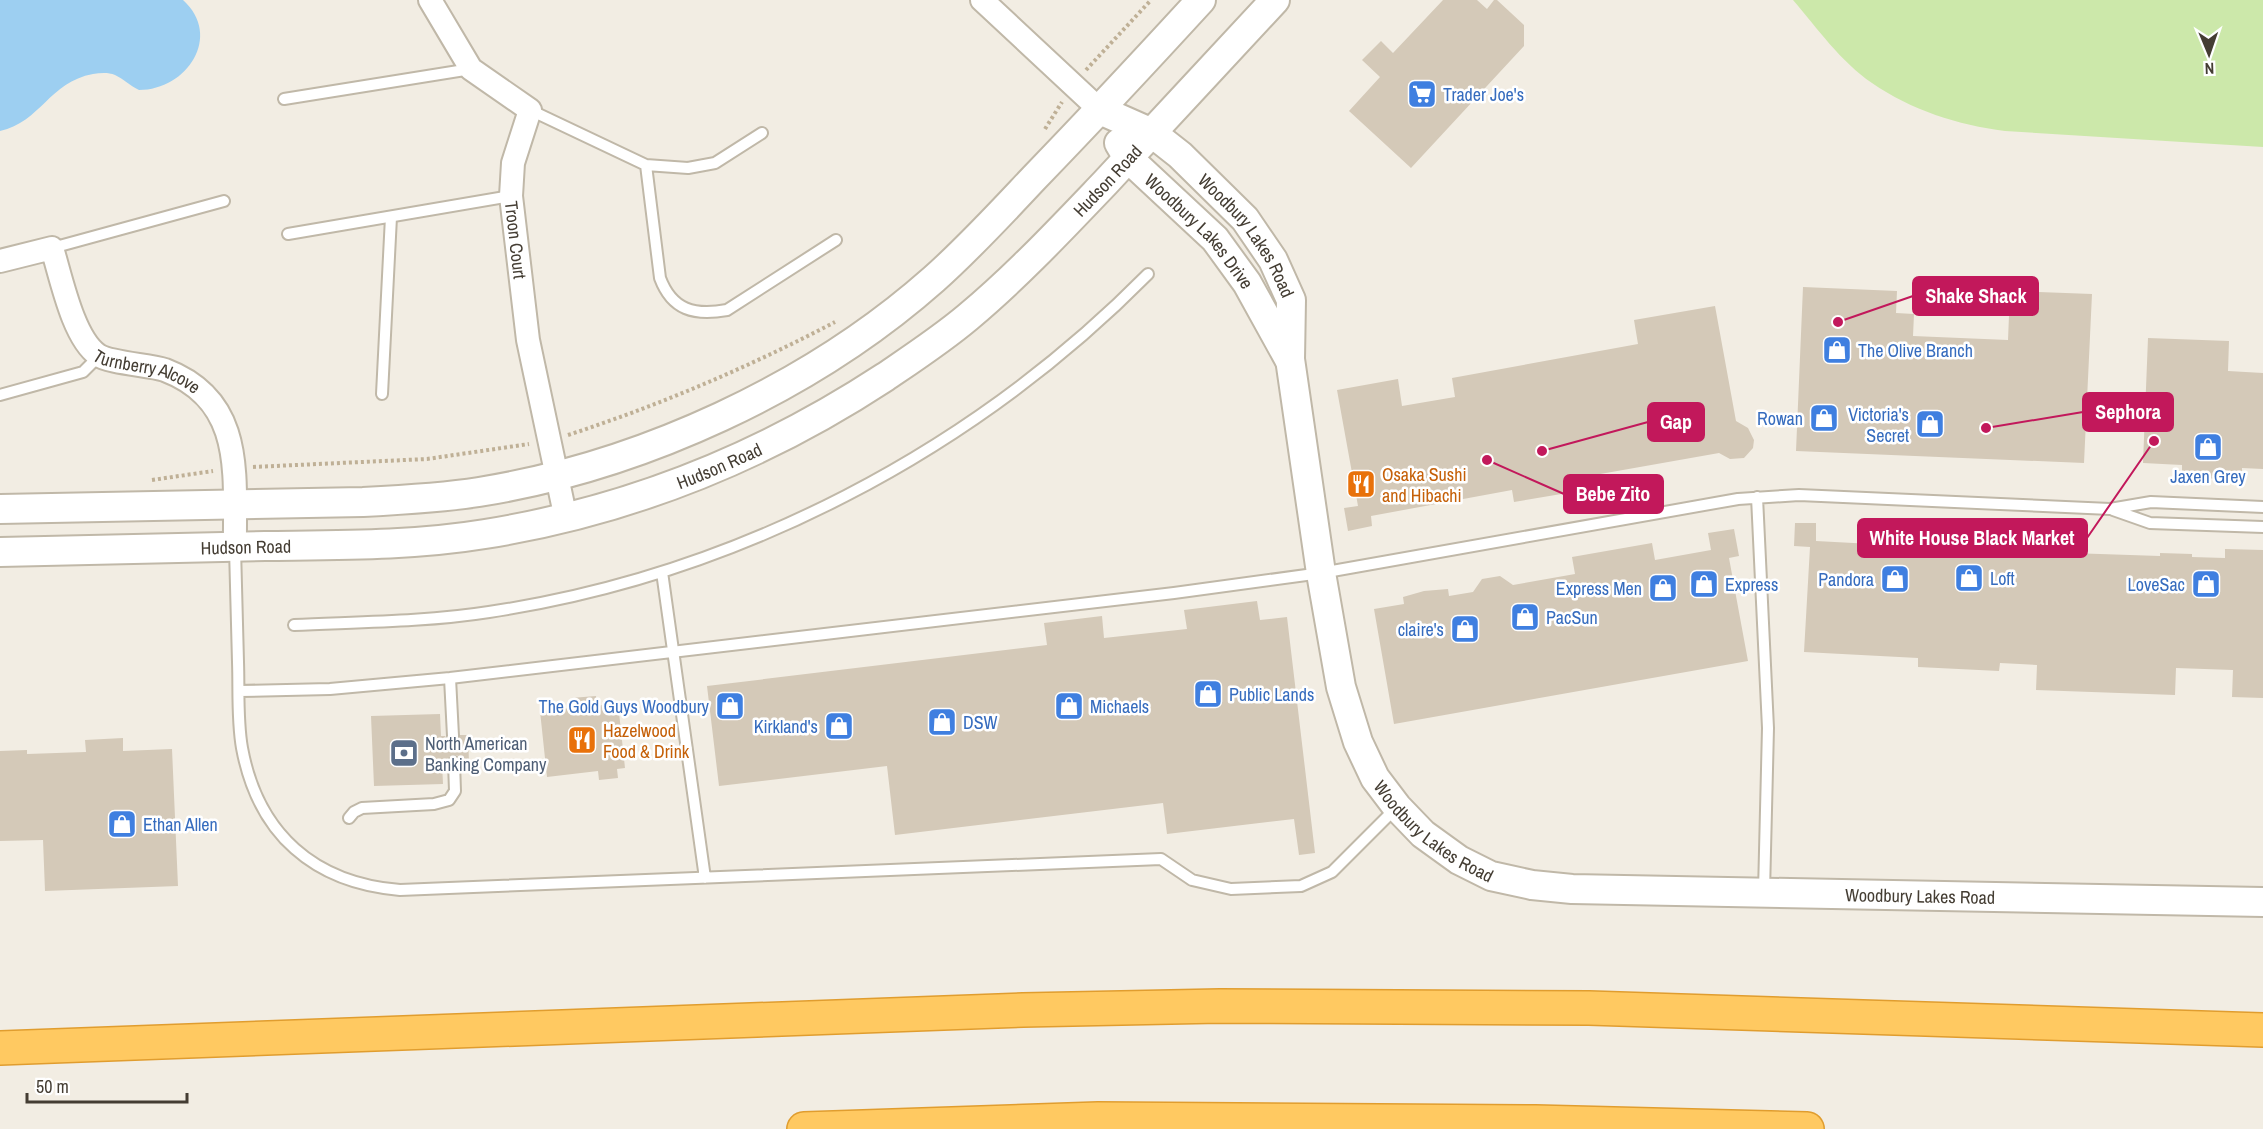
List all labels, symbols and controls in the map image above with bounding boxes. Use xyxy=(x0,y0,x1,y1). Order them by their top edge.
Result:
north arrow xyxy=(2179,24,2239,84)
text: N xyxy=(2204,58,2215,80)
supermarket icon: Trader Joe's xyxy=(1406,78,1438,110)
place label: Trader Joe's xyxy=(1443,82,1524,107)
street label: Hudson Road xyxy=(1067,139,1147,222)
street label: Woodbury Lakes Road xyxy=(1193,167,1301,301)
street label: Woodbury Lakes Drive xyxy=(1140,168,1260,293)
street label: Troon Court xyxy=(499,200,533,280)
callout: Shake Shack xyxy=(1913,277,2038,315)
text: Shake Shack xyxy=(1925,282,2027,309)
shop icon: The Olive Branch xyxy=(1821,334,1853,366)
place label: The Olive Branch xyxy=(1858,338,1973,363)
street label: Turnberry Alcove xyxy=(89,343,206,399)
callout: Sephora xyxy=(2083,393,2173,431)
text: Sephora xyxy=(2095,398,2161,425)
shop icon: Rowan xyxy=(1808,402,1840,434)
place label: Victoria's Secret xyxy=(1848,402,1909,448)
callout: Gap xyxy=(1648,403,1704,441)
place label: Rowan xyxy=(1757,406,1803,431)
text: Gap xyxy=(1660,408,1692,435)
shop icon: Victoria's Secret xyxy=(1914,408,1946,440)
shop icon: Jaxen Grey xyxy=(2192,431,2224,463)
street label: Hudson Road xyxy=(673,436,766,495)
place label: Osaka Sushi and Hibachi xyxy=(1382,462,1467,508)
place label: Jaxen Grey xyxy=(2170,464,2246,489)
restaurant icon: Osaka Sushi and Hibachi xyxy=(1345,468,1377,500)
callout: Bebe Zito xyxy=(1564,475,1663,513)
text: Bebe Zito xyxy=(1576,480,1650,507)
callout: White House Black Market xyxy=(1858,519,2087,557)
text: White House Black Market xyxy=(1869,524,2075,551)
street label: Hudson Road xyxy=(200,533,291,560)
shop icon: Loft xyxy=(1953,562,1985,594)
shop icon: Pandora xyxy=(1879,563,1911,595)
place label: Loft xyxy=(1990,566,2015,591)
place label: Pandora xyxy=(1818,567,1874,592)
shop icon: Express xyxy=(1688,568,1720,600)
shop icon: LoveSac xyxy=(2190,568,2222,600)
shop icon: Express Men xyxy=(1647,572,1679,604)
place label: Express xyxy=(1725,572,1778,597)
place label: LoveSac xyxy=(2128,572,2185,597)
place label: Express Men xyxy=(1556,576,1642,601)
shop icon: PacSun xyxy=(1509,601,1541,633)
place label: PacSun xyxy=(1546,605,1598,630)
shop icon: claire's xyxy=(1449,613,1481,645)
place label: claire's xyxy=(1398,617,1444,642)
shop icon: Public Lands xyxy=(1192,678,1224,710)
place label: Public Lands xyxy=(1229,682,1314,707)
shop icon: The Gold Guys Woodbury xyxy=(714,690,746,722)
shop icon: Michaels xyxy=(1053,690,1085,722)
place label: The Gold Guys Woodbury xyxy=(539,694,710,719)
place label: Michaels xyxy=(1090,694,1149,719)
shop icon: DSW xyxy=(926,706,958,738)
shop icon: Kirkland's xyxy=(823,710,855,742)
place label: DSW xyxy=(963,710,998,735)
place label: Kirkland's xyxy=(754,714,818,739)
place label: Hazelwood Food & Drink xyxy=(603,718,690,764)
restaurant icon: Hazelwood Food & Drink xyxy=(566,724,598,756)
place label: North American Banking Company xyxy=(425,731,547,777)
bank icon: North American Banking Company xyxy=(388,737,420,769)
street label: Woodbury Lakes Road xyxy=(1368,775,1498,888)
shop icon: Ethan Allen xyxy=(106,808,138,840)
place label: Ethan Allen xyxy=(143,812,218,837)
street label: Woodbury Lakes Road xyxy=(1845,882,1995,909)
scale bar xyxy=(27,1066,188,1104)
text: 50 m xyxy=(36,1074,69,1099)

